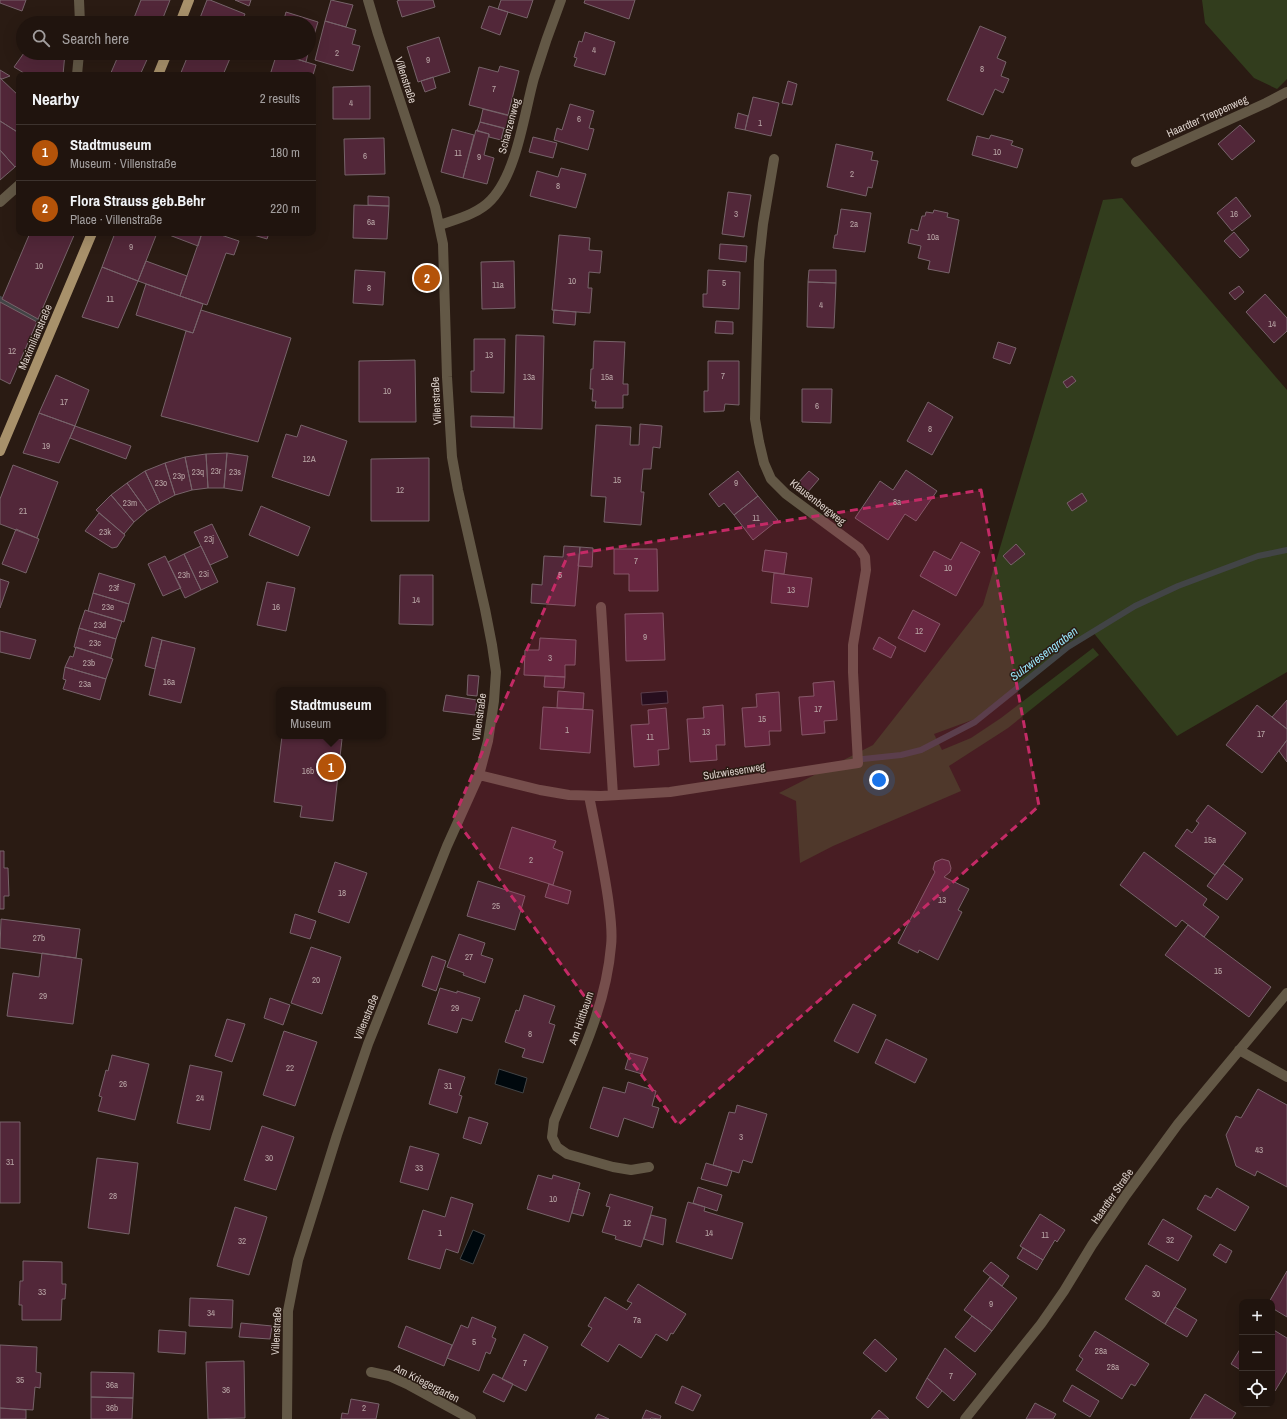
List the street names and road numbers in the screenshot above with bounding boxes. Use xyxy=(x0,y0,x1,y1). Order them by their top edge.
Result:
street label: Villenstraße xyxy=(392,55,420,105)
street label: Haardter Treppenweg xyxy=(1164,92,1250,140)
street label: Schanzenweg xyxy=(495,97,523,155)
street label: Maximilianstraße xyxy=(15,302,55,372)
street label: Villenstraße xyxy=(428,377,444,425)
street label: Klausenbergweg xyxy=(787,476,849,528)
street label: Villenstraße xyxy=(469,692,489,742)
street label: Sulzwiesenweg xyxy=(702,759,766,783)
street label: Am Hüttbaum xyxy=(565,990,597,1047)
street label: Villenstraße xyxy=(351,992,381,1042)
street label: Haardter Straße xyxy=(1088,1165,1136,1227)
street label: Villenstraße xyxy=(268,1307,284,1355)
street label: Am Kriegergarten xyxy=(391,1360,462,1405)

